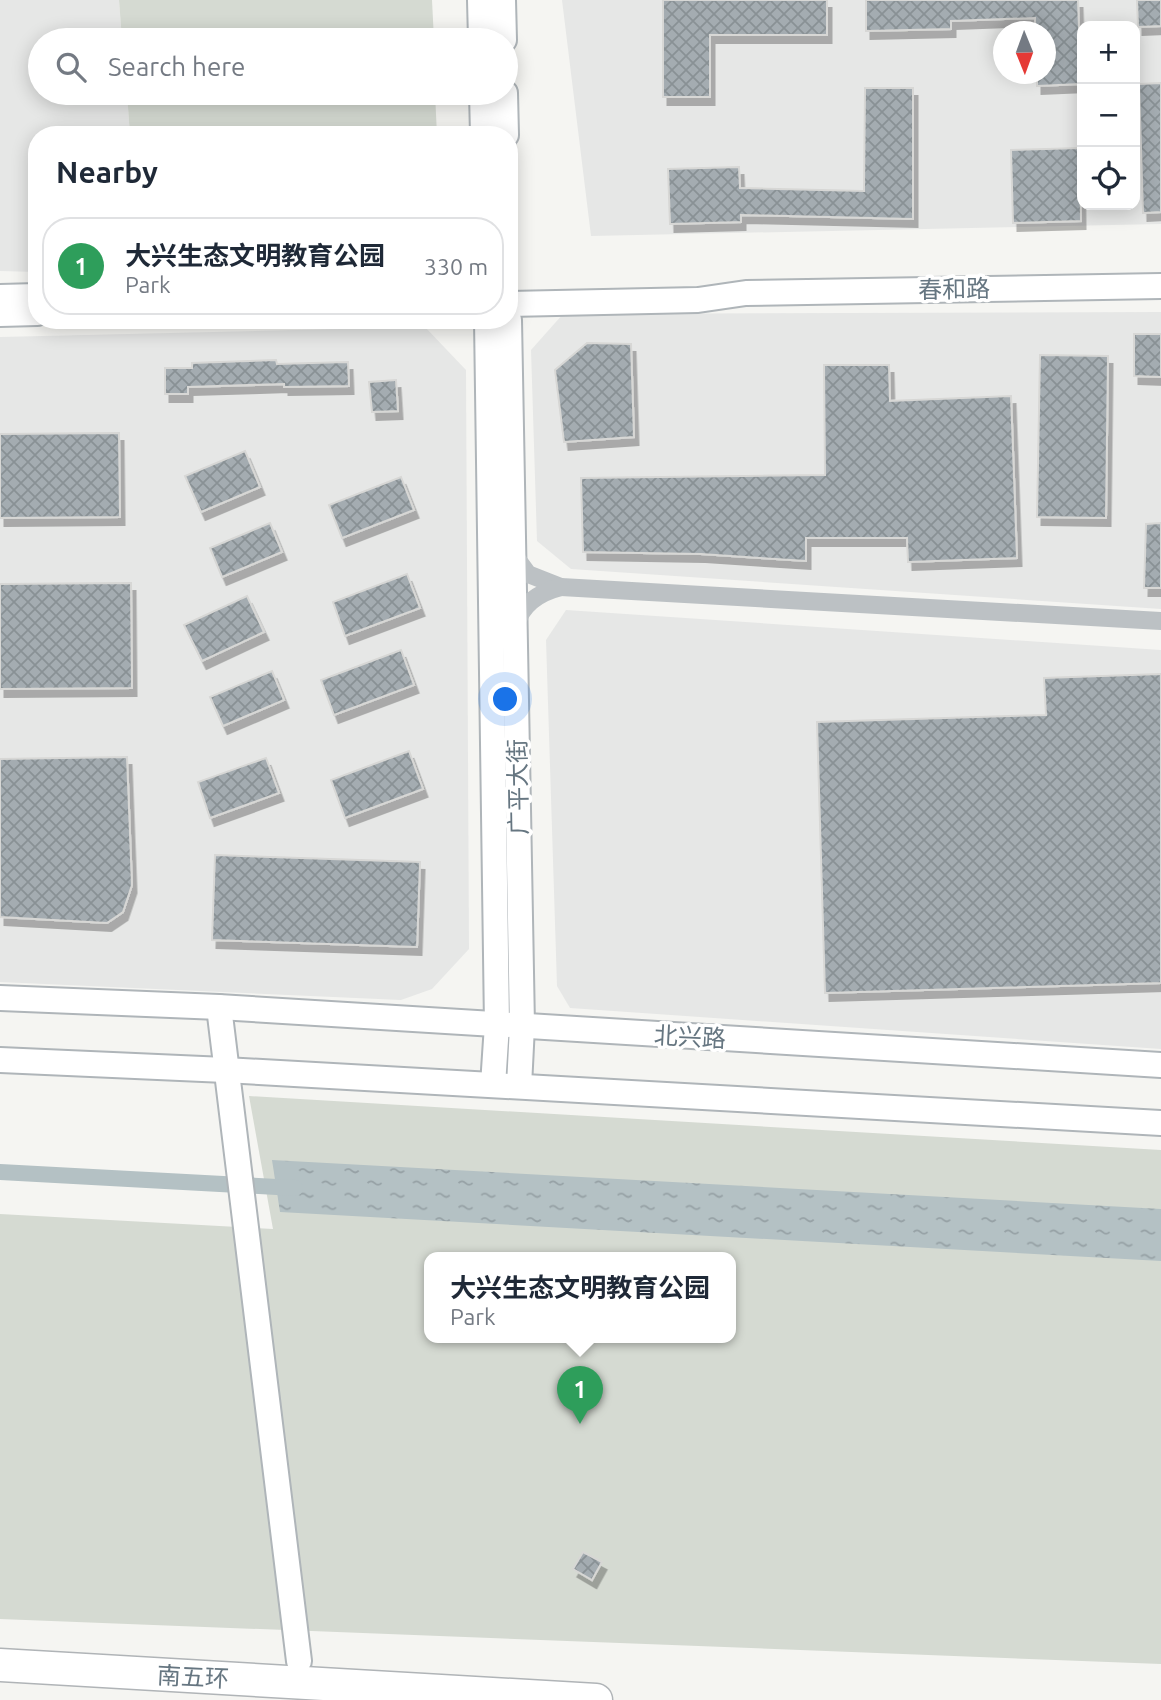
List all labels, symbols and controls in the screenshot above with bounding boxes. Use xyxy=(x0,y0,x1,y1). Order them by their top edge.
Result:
north arrow xyxy=(993,21,1056,84)
map controls xyxy=(1077,21,1140,210)
button: + xyxy=(1077,21,1140,84)
search box xyxy=(28,28,518,105)
icon: search xyxy=(52,48,90,86)
text: Search here xyxy=(108,52,245,81)
button: − xyxy=(1077,84,1140,147)
button: locate xyxy=(1077,147,1140,210)
text: Nearby xyxy=(56,155,158,189)
text: 大兴生态文明教育公园 xyxy=(125,241,385,270)
text: 1 xyxy=(75,254,87,279)
text: 330 m xyxy=(424,254,488,279)
text: Park xyxy=(125,272,171,297)
street label: 春和路 xyxy=(918,275,990,303)
your location xyxy=(488,682,522,716)
street label: 广平大街 xyxy=(504,739,532,835)
street label: 北兴路 xyxy=(653,1022,727,1052)
popup xyxy=(424,1252,736,1343)
text: 大兴生态文明教育公园 xyxy=(450,1273,710,1302)
text: Park xyxy=(450,1304,496,1329)
pin: 1 xyxy=(557,1366,603,1424)
street label: 南五环 xyxy=(156,1662,230,1692)

